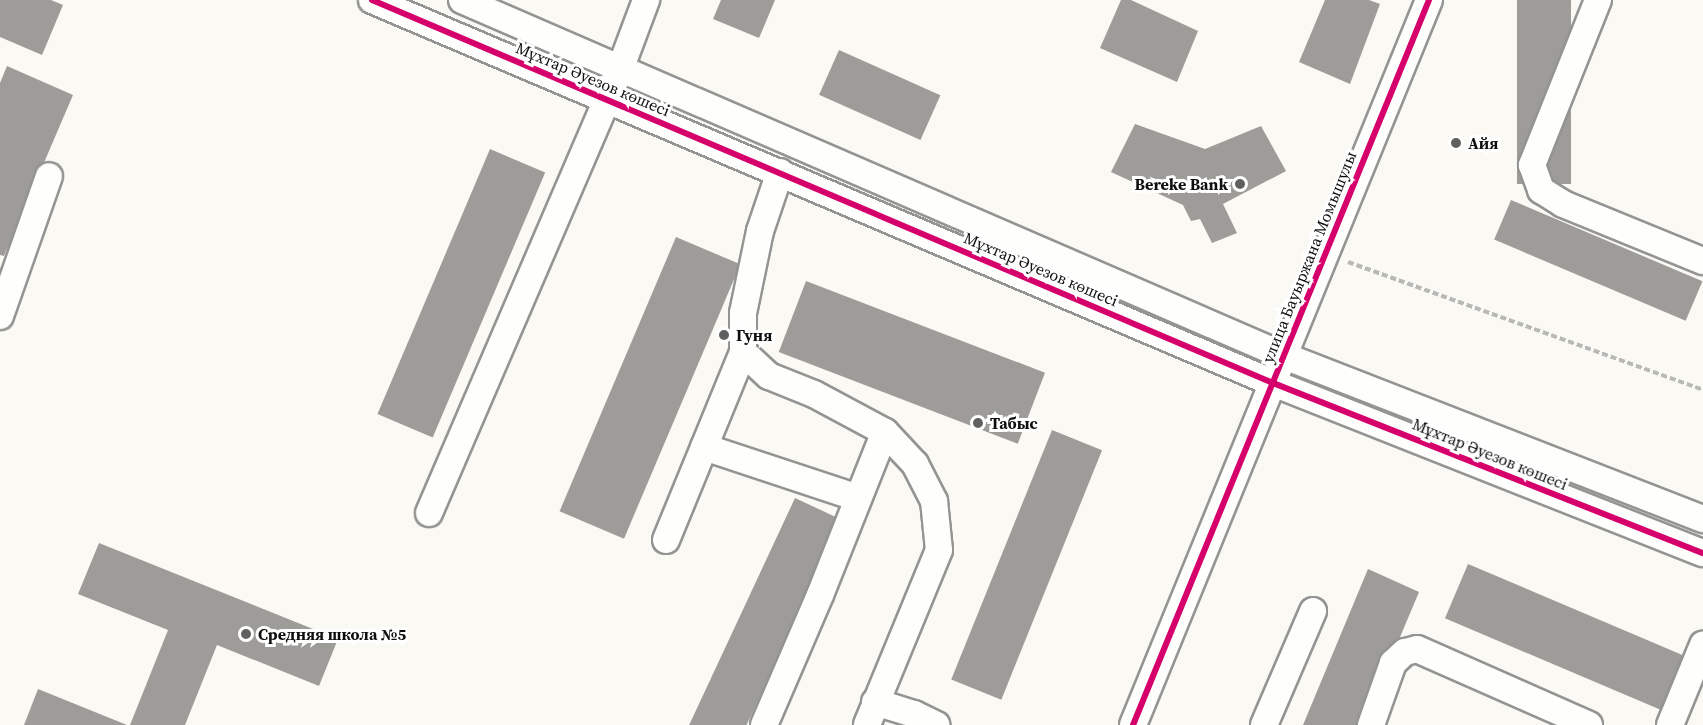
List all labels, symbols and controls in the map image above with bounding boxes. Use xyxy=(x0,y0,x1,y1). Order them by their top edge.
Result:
street label: Мұхтар Әуезов көшесі xyxy=(513,38,673,120)
place label: Айя xyxy=(1468,133,1498,153)
marker: Айя xyxy=(1449,136,1463,150)
street label: улица Бауыржана Момышулы xyxy=(1258,148,1360,366)
place label: Bereke Bank xyxy=(1135,174,1228,194)
marker: Bereke Bank xyxy=(1233,177,1247,191)
street label: Мұхтар Әуезов көшесі xyxy=(961,228,1121,310)
place label: Гуня xyxy=(736,325,772,345)
marker: Гуня xyxy=(717,328,731,342)
place label: Табыс xyxy=(990,413,1038,433)
street label: Мұхтар Әуезов көшесі xyxy=(1410,414,1570,494)
marker: Табыс xyxy=(971,416,985,430)
place label: Средняя школа №5 xyxy=(258,624,406,644)
marker: Средняя школа №5 xyxy=(239,627,253,641)

